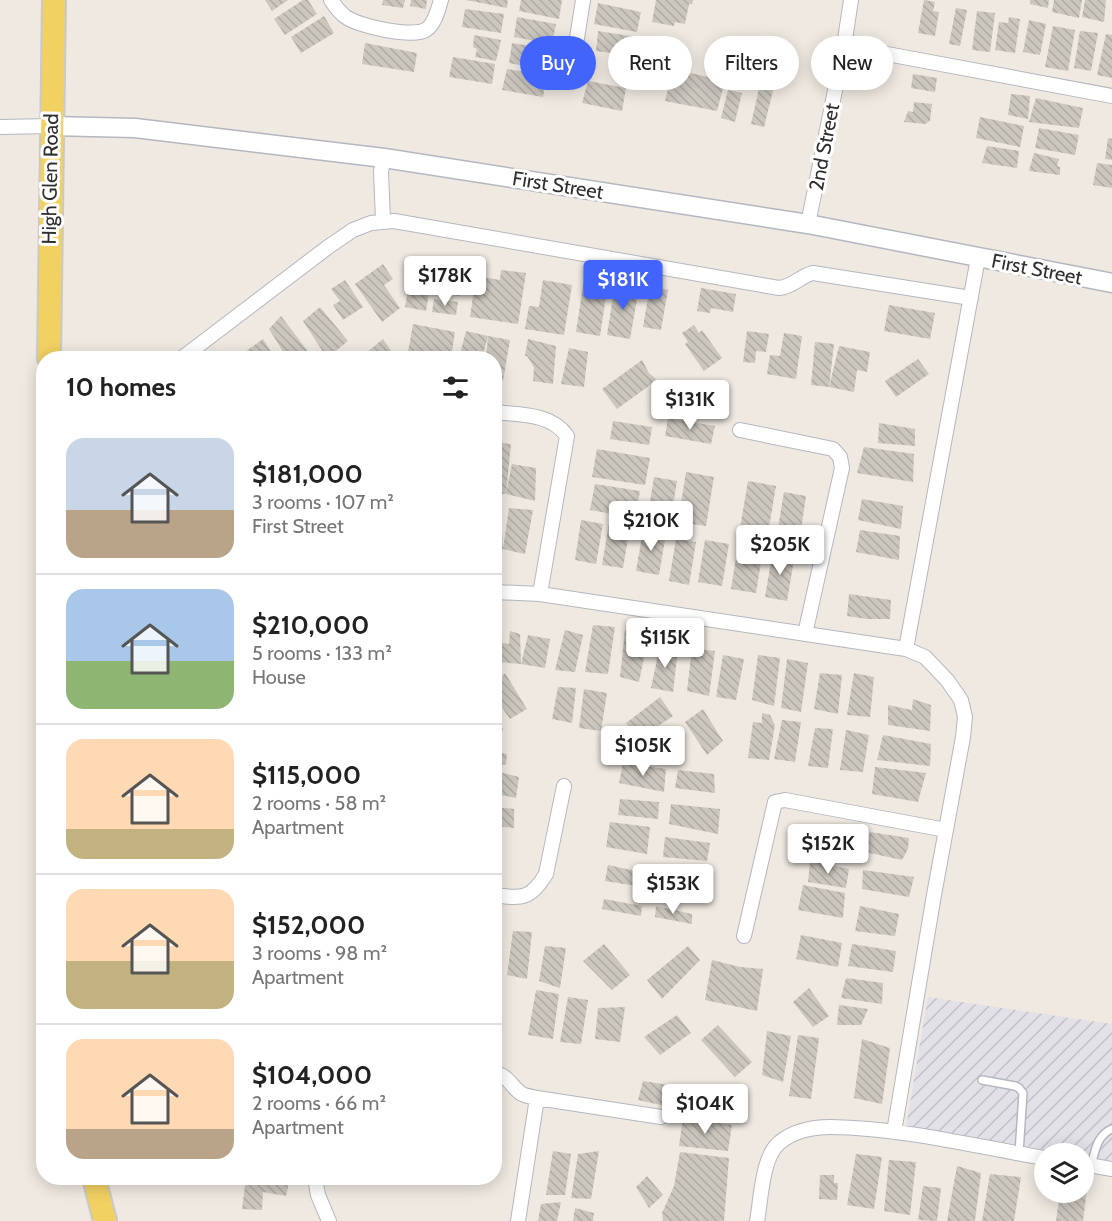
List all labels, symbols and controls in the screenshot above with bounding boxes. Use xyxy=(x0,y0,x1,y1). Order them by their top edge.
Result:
chip: Buy xyxy=(520,36,596,90)
chip: Rent xyxy=(608,36,692,90)
chip: Filters xyxy=(704,36,799,90)
chip: New xyxy=(811,36,893,90)
street label: 2nd Street xyxy=(804,101,844,193)
street label: High Glen Road xyxy=(37,113,63,245)
street label: First Street xyxy=(511,166,605,204)
street label: First Street xyxy=(990,248,1085,290)
pin: $178K xyxy=(403,256,487,307)
pin: $181K xyxy=(581,260,665,311)
text: $178K xyxy=(418,263,472,287)
text: $181K xyxy=(598,267,648,291)
text: 10 homes xyxy=(66,371,176,403)
icon: filters xyxy=(439,371,472,404)
pin: $131K xyxy=(648,380,732,431)
text: $131K xyxy=(665,387,715,411)
text: $181,000 xyxy=(252,458,363,490)
icon: home xyxy=(114,462,186,534)
text: 3 rooms · 107 m² xyxy=(252,490,394,514)
pin: $210K xyxy=(609,501,693,552)
text: $210K xyxy=(623,508,679,532)
text: First Street xyxy=(252,514,344,538)
pin: $205K xyxy=(738,525,822,576)
text: $205K xyxy=(750,532,810,556)
text: $210,000 xyxy=(252,609,369,641)
icon: home xyxy=(114,613,186,685)
pin: $115K xyxy=(623,618,707,669)
text: $115K xyxy=(640,625,690,649)
text: 5 rooms · 133 m² xyxy=(252,641,392,665)
text: House xyxy=(252,665,306,689)
pin: $105K xyxy=(601,726,685,777)
text: $105K xyxy=(615,733,671,757)
text: $115,000 xyxy=(252,759,361,791)
icon: home xyxy=(114,763,186,835)
text: 2 rooms · 58 m² xyxy=(252,791,386,815)
text: Apartment xyxy=(252,815,344,839)
pin: $152K xyxy=(786,824,870,875)
text: $152K xyxy=(802,831,854,855)
pin: $153K xyxy=(631,864,715,915)
text: $153K xyxy=(646,871,700,895)
text: $152,000 xyxy=(252,909,365,941)
icon: home xyxy=(114,913,186,985)
text: 3 rooms · 98 m² xyxy=(252,941,387,965)
text: Apartment xyxy=(252,965,344,989)
text: $104,000 xyxy=(252,1059,372,1091)
icon: home xyxy=(114,1063,186,1135)
pin: $104K xyxy=(663,1084,747,1135)
text: 2 rooms · 66 m² xyxy=(252,1091,386,1115)
text: $104K xyxy=(676,1091,734,1115)
text: Apartment xyxy=(252,1115,344,1139)
map controls xyxy=(1034,1143,1094,1203)
button: layers xyxy=(1034,1143,1094,1203)

